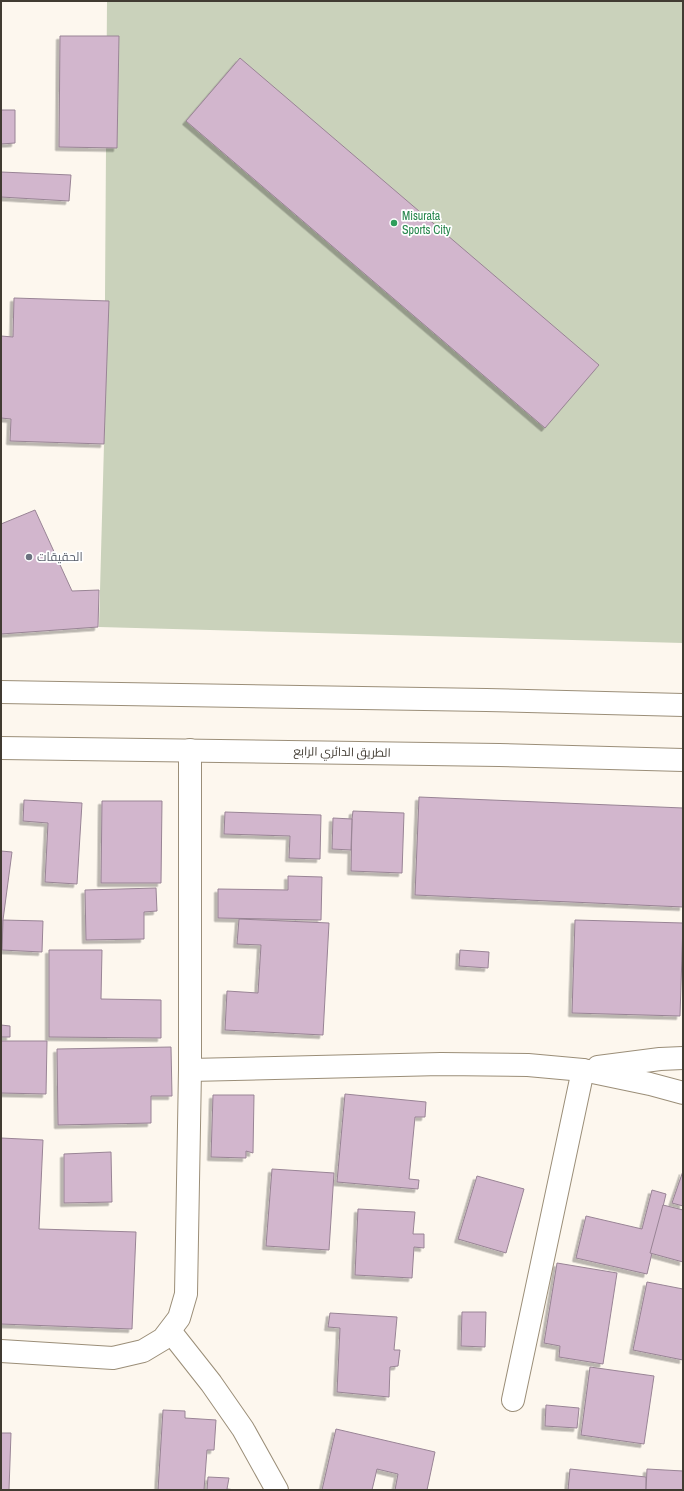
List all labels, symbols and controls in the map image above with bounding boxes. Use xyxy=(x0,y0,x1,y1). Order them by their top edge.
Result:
place label: Misurata Sports City xyxy=(402,208,451,238)
marker: Misurata Sports City xyxy=(389,218,399,228)
place label: الحقيقات xyxy=(37,549,83,565)
marker: الحقيقات xyxy=(24,552,34,562)
street label: الطريق الدائري الرابع xyxy=(293,743,391,763)

